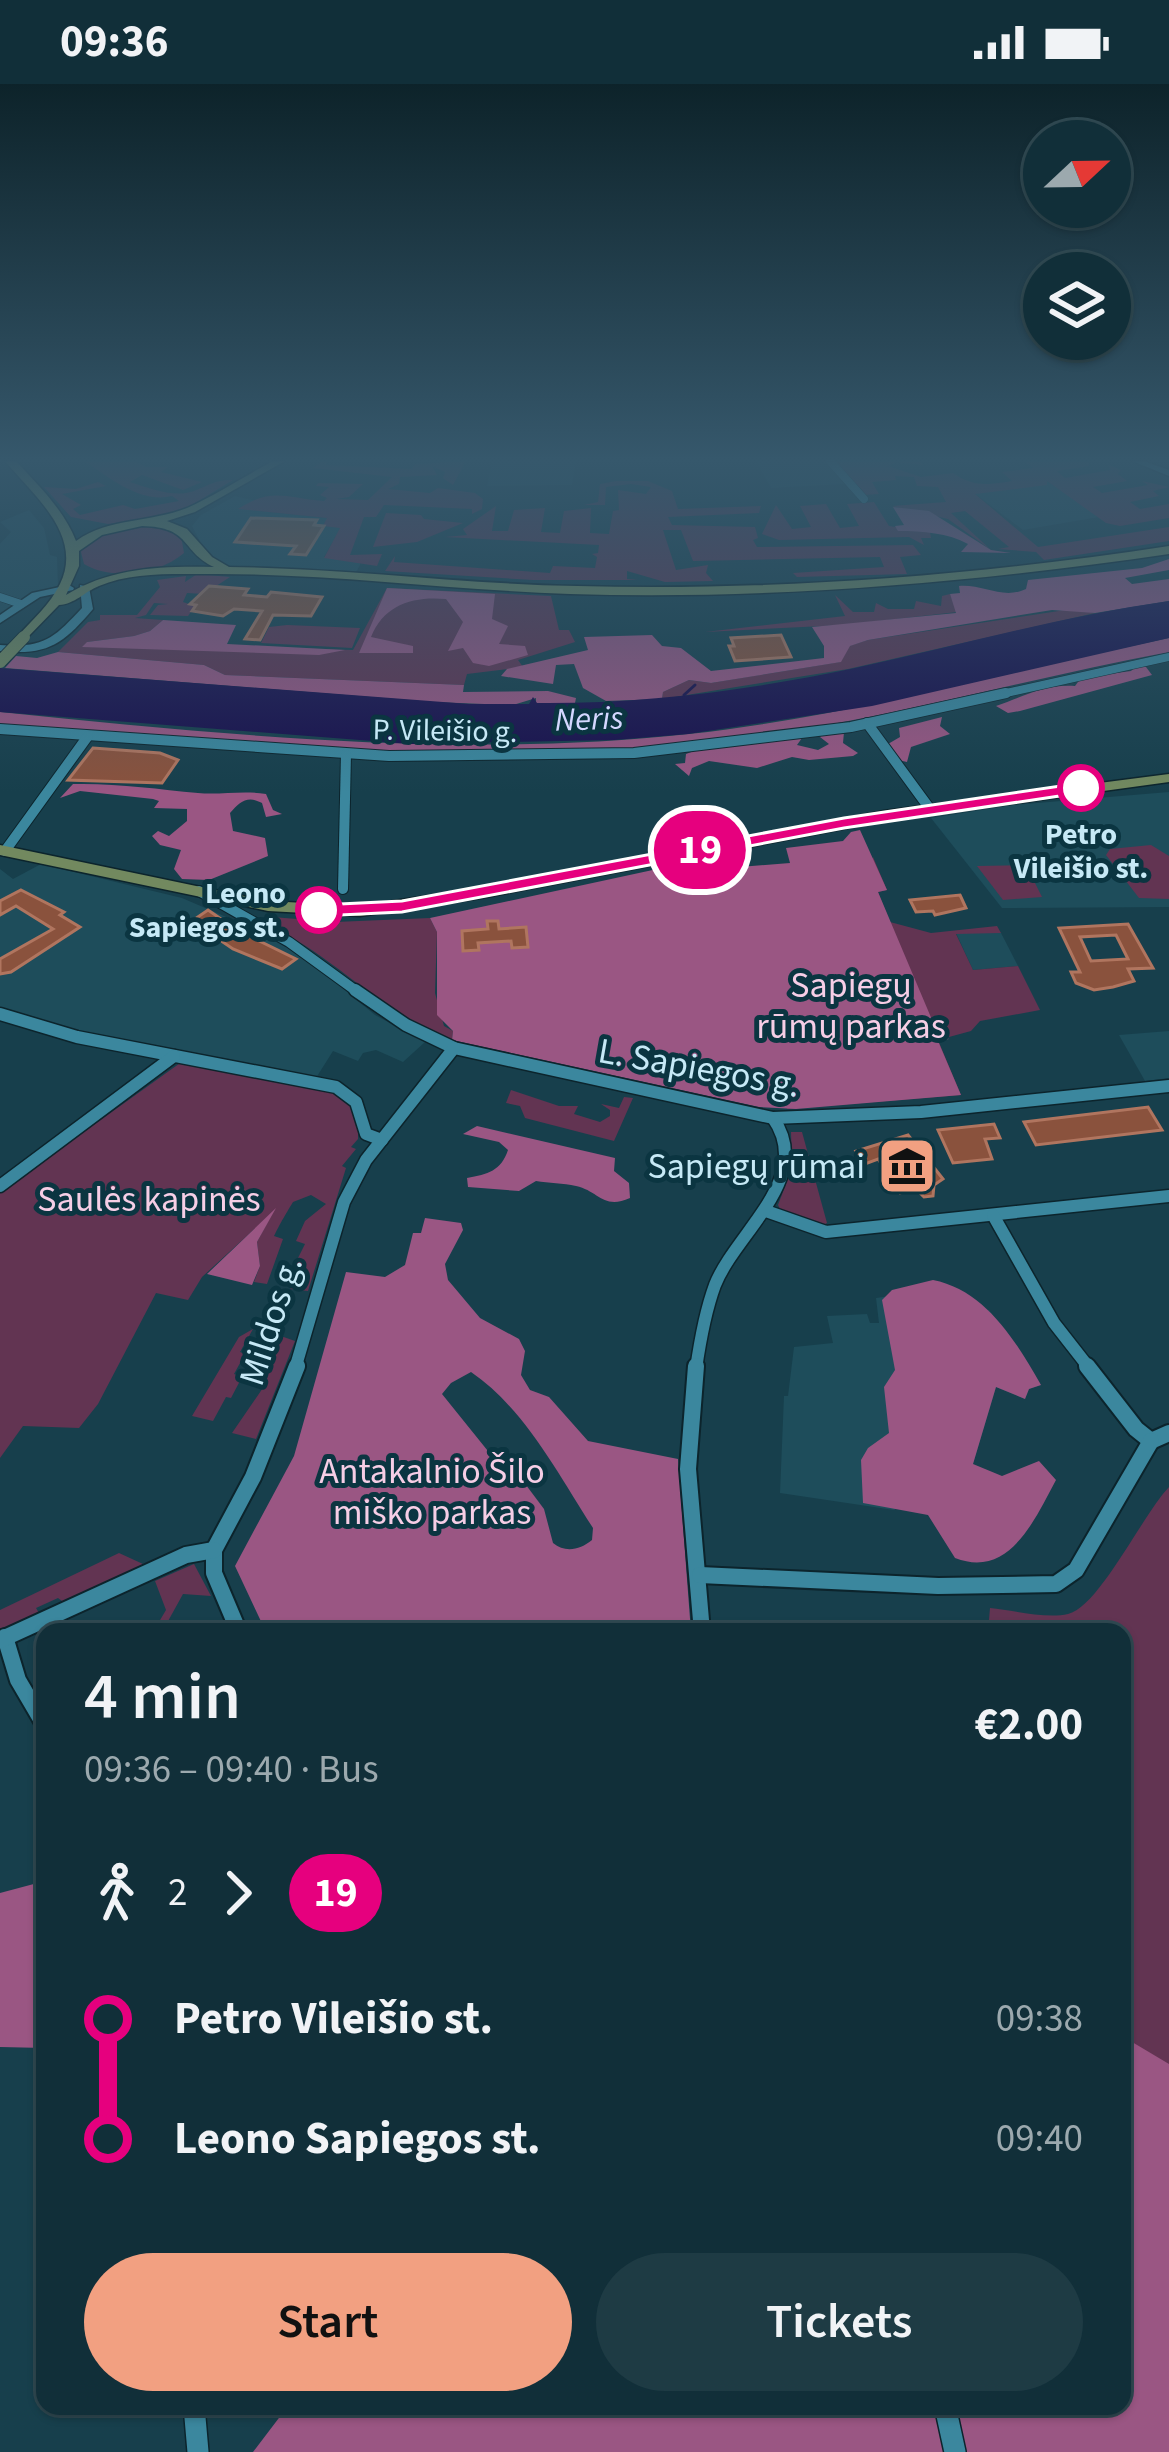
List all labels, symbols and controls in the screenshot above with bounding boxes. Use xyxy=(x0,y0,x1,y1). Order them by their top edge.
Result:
text: 09:36 xyxy=(60,10,169,74)
north arrow xyxy=(1023,120,1131,228)
map controls xyxy=(1023,120,1131,360)
button: layers xyxy=(1023,252,1131,360)
water label: Neris xyxy=(554,694,624,744)
street label: P. Vileišio g. xyxy=(372,708,518,754)
marker: Petro Vileišio st. xyxy=(1059,766,1103,810)
line badge: 19 xyxy=(646,811,754,889)
place label: Petro Vileišio st. xyxy=(1013,813,1148,890)
text: 19 xyxy=(678,820,722,880)
place label: Leono Sapiegos st. xyxy=(129,872,286,949)
marker: Leono Sapiegos st. xyxy=(297,888,341,932)
park label: Sapiegų rūmų parkas xyxy=(756,960,946,1052)
street label: L. Sapiegos g. xyxy=(594,1025,804,1111)
museum icon: Sapiegų rūmai xyxy=(876,1135,938,1197)
place label: Sapiegų rūmai xyxy=(647,1141,865,1192)
park label: Saulės kapinės xyxy=(37,1174,261,1225)
street label: Mildos g. xyxy=(226,1250,316,1392)
park label: Antakalnio Šilo miško parkas xyxy=(319,1446,545,1538)
text: 4 min xyxy=(84,1650,241,1744)
text: €2.00 xyxy=(974,1693,1083,1757)
text: 09:36 – 09:40 · Bus xyxy=(84,1742,379,1798)
icon: walk xyxy=(84,1860,150,1926)
icon: forward xyxy=(205,1860,271,1926)
text: 19 xyxy=(313,1863,358,1923)
text: 2 xyxy=(168,1865,187,1921)
text: Petro Vileišio st. xyxy=(174,1987,493,2051)
text: 09:38 xyxy=(996,1991,1083,2047)
text: Leono Sapiegos st. xyxy=(174,2107,541,2171)
text: 09:40 xyxy=(996,2111,1083,2167)
button: Start xyxy=(84,2253,572,2391)
button: Tickets xyxy=(596,2253,1083,2391)

